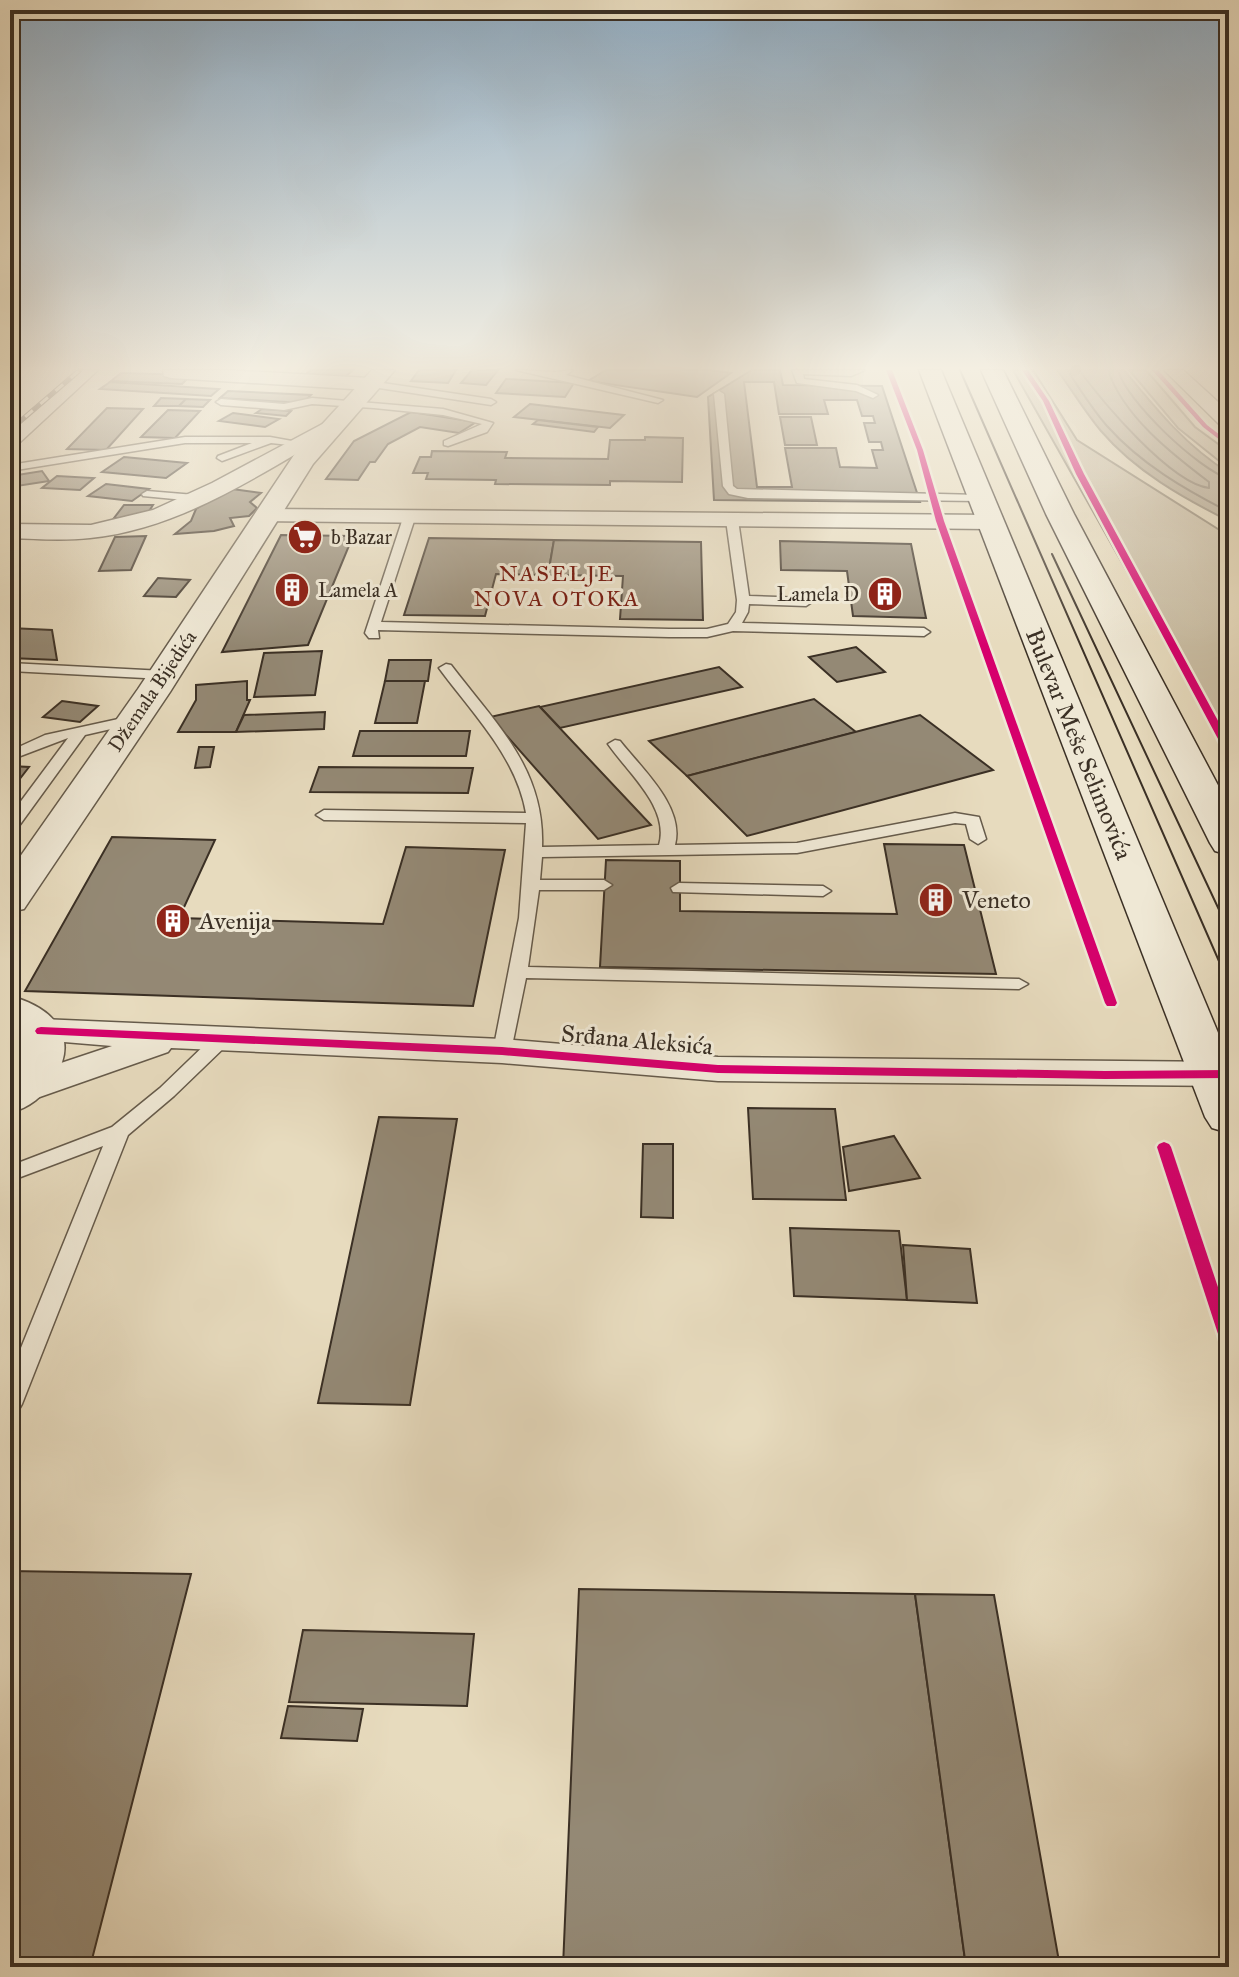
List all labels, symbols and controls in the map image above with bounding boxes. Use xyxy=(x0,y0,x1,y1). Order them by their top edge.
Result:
supermarket icon: b Bazar xyxy=(286,518,324,556)
place label: b Bazar xyxy=(331,525,392,549)
district label: NASELJE NOVA OTOKA xyxy=(474,560,640,612)
building icon: Lamela A xyxy=(273,571,311,609)
building icon: Lamela D xyxy=(866,575,904,613)
place label: Lamela A xyxy=(318,578,398,602)
place label: Lamela D xyxy=(777,582,859,606)
street label: Bulevar Meše Selimovića xyxy=(1019,624,1139,865)
street label: Džemala Bijedića xyxy=(103,625,202,756)
building icon: Veneto xyxy=(917,881,955,919)
place label: Veneto xyxy=(961,885,1031,915)
building icon: Avenija xyxy=(154,902,192,940)
place label: Avenija xyxy=(198,906,272,936)
street label: Srđana Aleksića xyxy=(560,1018,715,1062)

